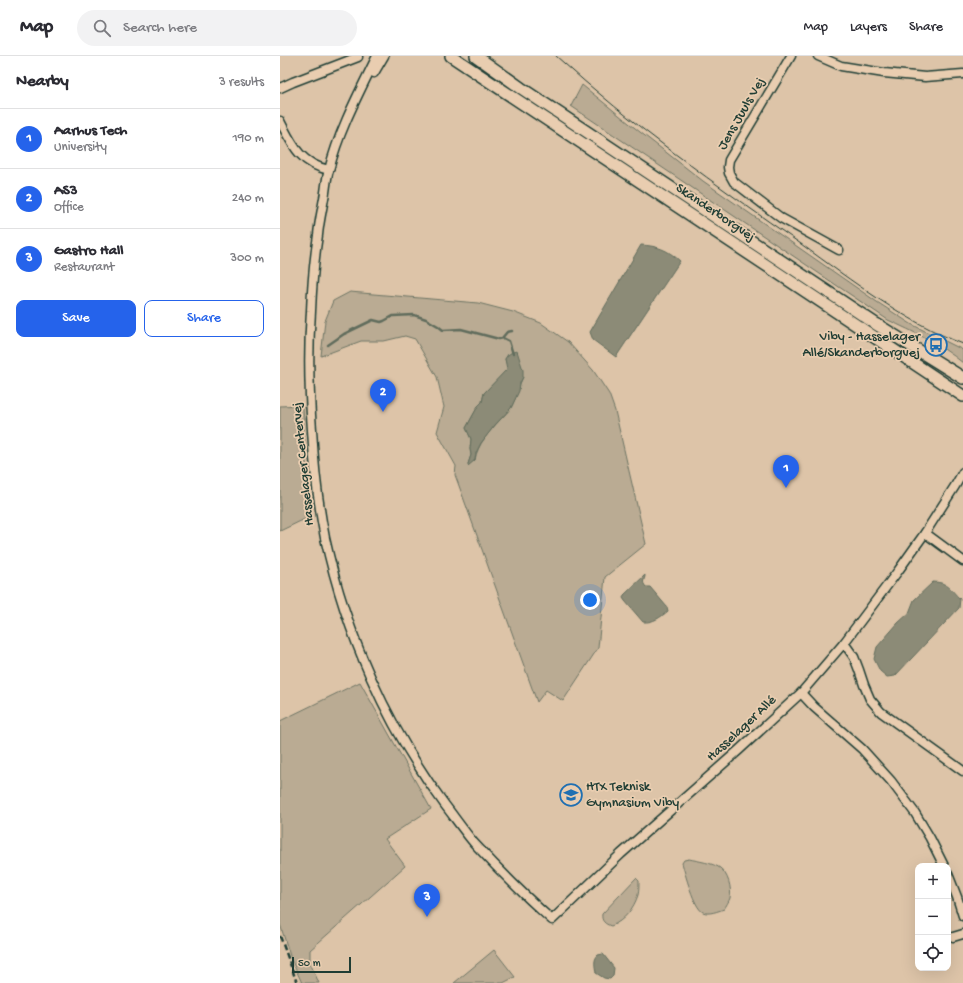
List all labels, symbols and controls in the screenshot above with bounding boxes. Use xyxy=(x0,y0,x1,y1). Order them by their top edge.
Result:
search box xyxy=(77,10,357,46)
text: Map xyxy=(20,16,53,39)
icon: search xyxy=(91,17,113,39)
text: Search here xyxy=(123,19,197,37)
text: Map xyxy=(804,19,828,36)
text: Layers xyxy=(850,19,887,36)
text: Share xyxy=(909,19,943,36)
text: Nearby xyxy=(16,72,69,92)
text: 3 results xyxy=(219,75,264,90)
street label: Jens Juuls Vej xyxy=(714,75,770,153)
text: Aarhus Tech xyxy=(54,122,127,140)
text: 1 xyxy=(26,131,32,146)
text: 190 m xyxy=(233,131,264,146)
text: University xyxy=(54,140,107,155)
street label: Skanderborgvej xyxy=(672,180,758,246)
text: AS3 xyxy=(54,182,78,200)
text: 2 xyxy=(26,191,32,206)
text: 240 m xyxy=(232,191,264,206)
text: Office xyxy=(54,200,84,215)
text: Gastro Hall xyxy=(54,242,124,260)
text: 3 xyxy=(26,251,32,266)
text: 300 m xyxy=(230,251,264,266)
text: Restaurant xyxy=(54,260,114,275)
button: Save xyxy=(16,300,136,337)
button: Share xyxy=(144,300,264,337)
place label: Viby - Hasselager Allé/Skanderborgvej xyxy=(802,329,921,362)
bus stop icon: Viby - Hasselager Allé/Skanderborgvej xyxy=(923,332,949,358)
pin: 2 xyxy=(370,379,396,412)
street label: Hasselager Centervej xyxy=(289,401,319,527)
pin: 1 xyxy=(773,455,799,488)
your location xyxy=(580,590,600,610)
street label: Hasselager Allé xyxy=(704,692,781,766)
place label: HTX Teknisk Gymnasium Viby xyxy=(586,779,679,812)
school or university icon: HTX Teknisk Gymnasium Viby xyxy=(558,782,584,808)
map controls xyxy=(915,863,951,971)
button: + xyxy=(915,863,951,899)
pin: 3 xyxy=(414,884,440,917)
button: − xyxy=(915,899,951,935)
button: locate xyxy=(915,935,951,971)
scale bar xyxy=(292,955,351,974)
text: 50 m xyxy=(298,958,320,970)

